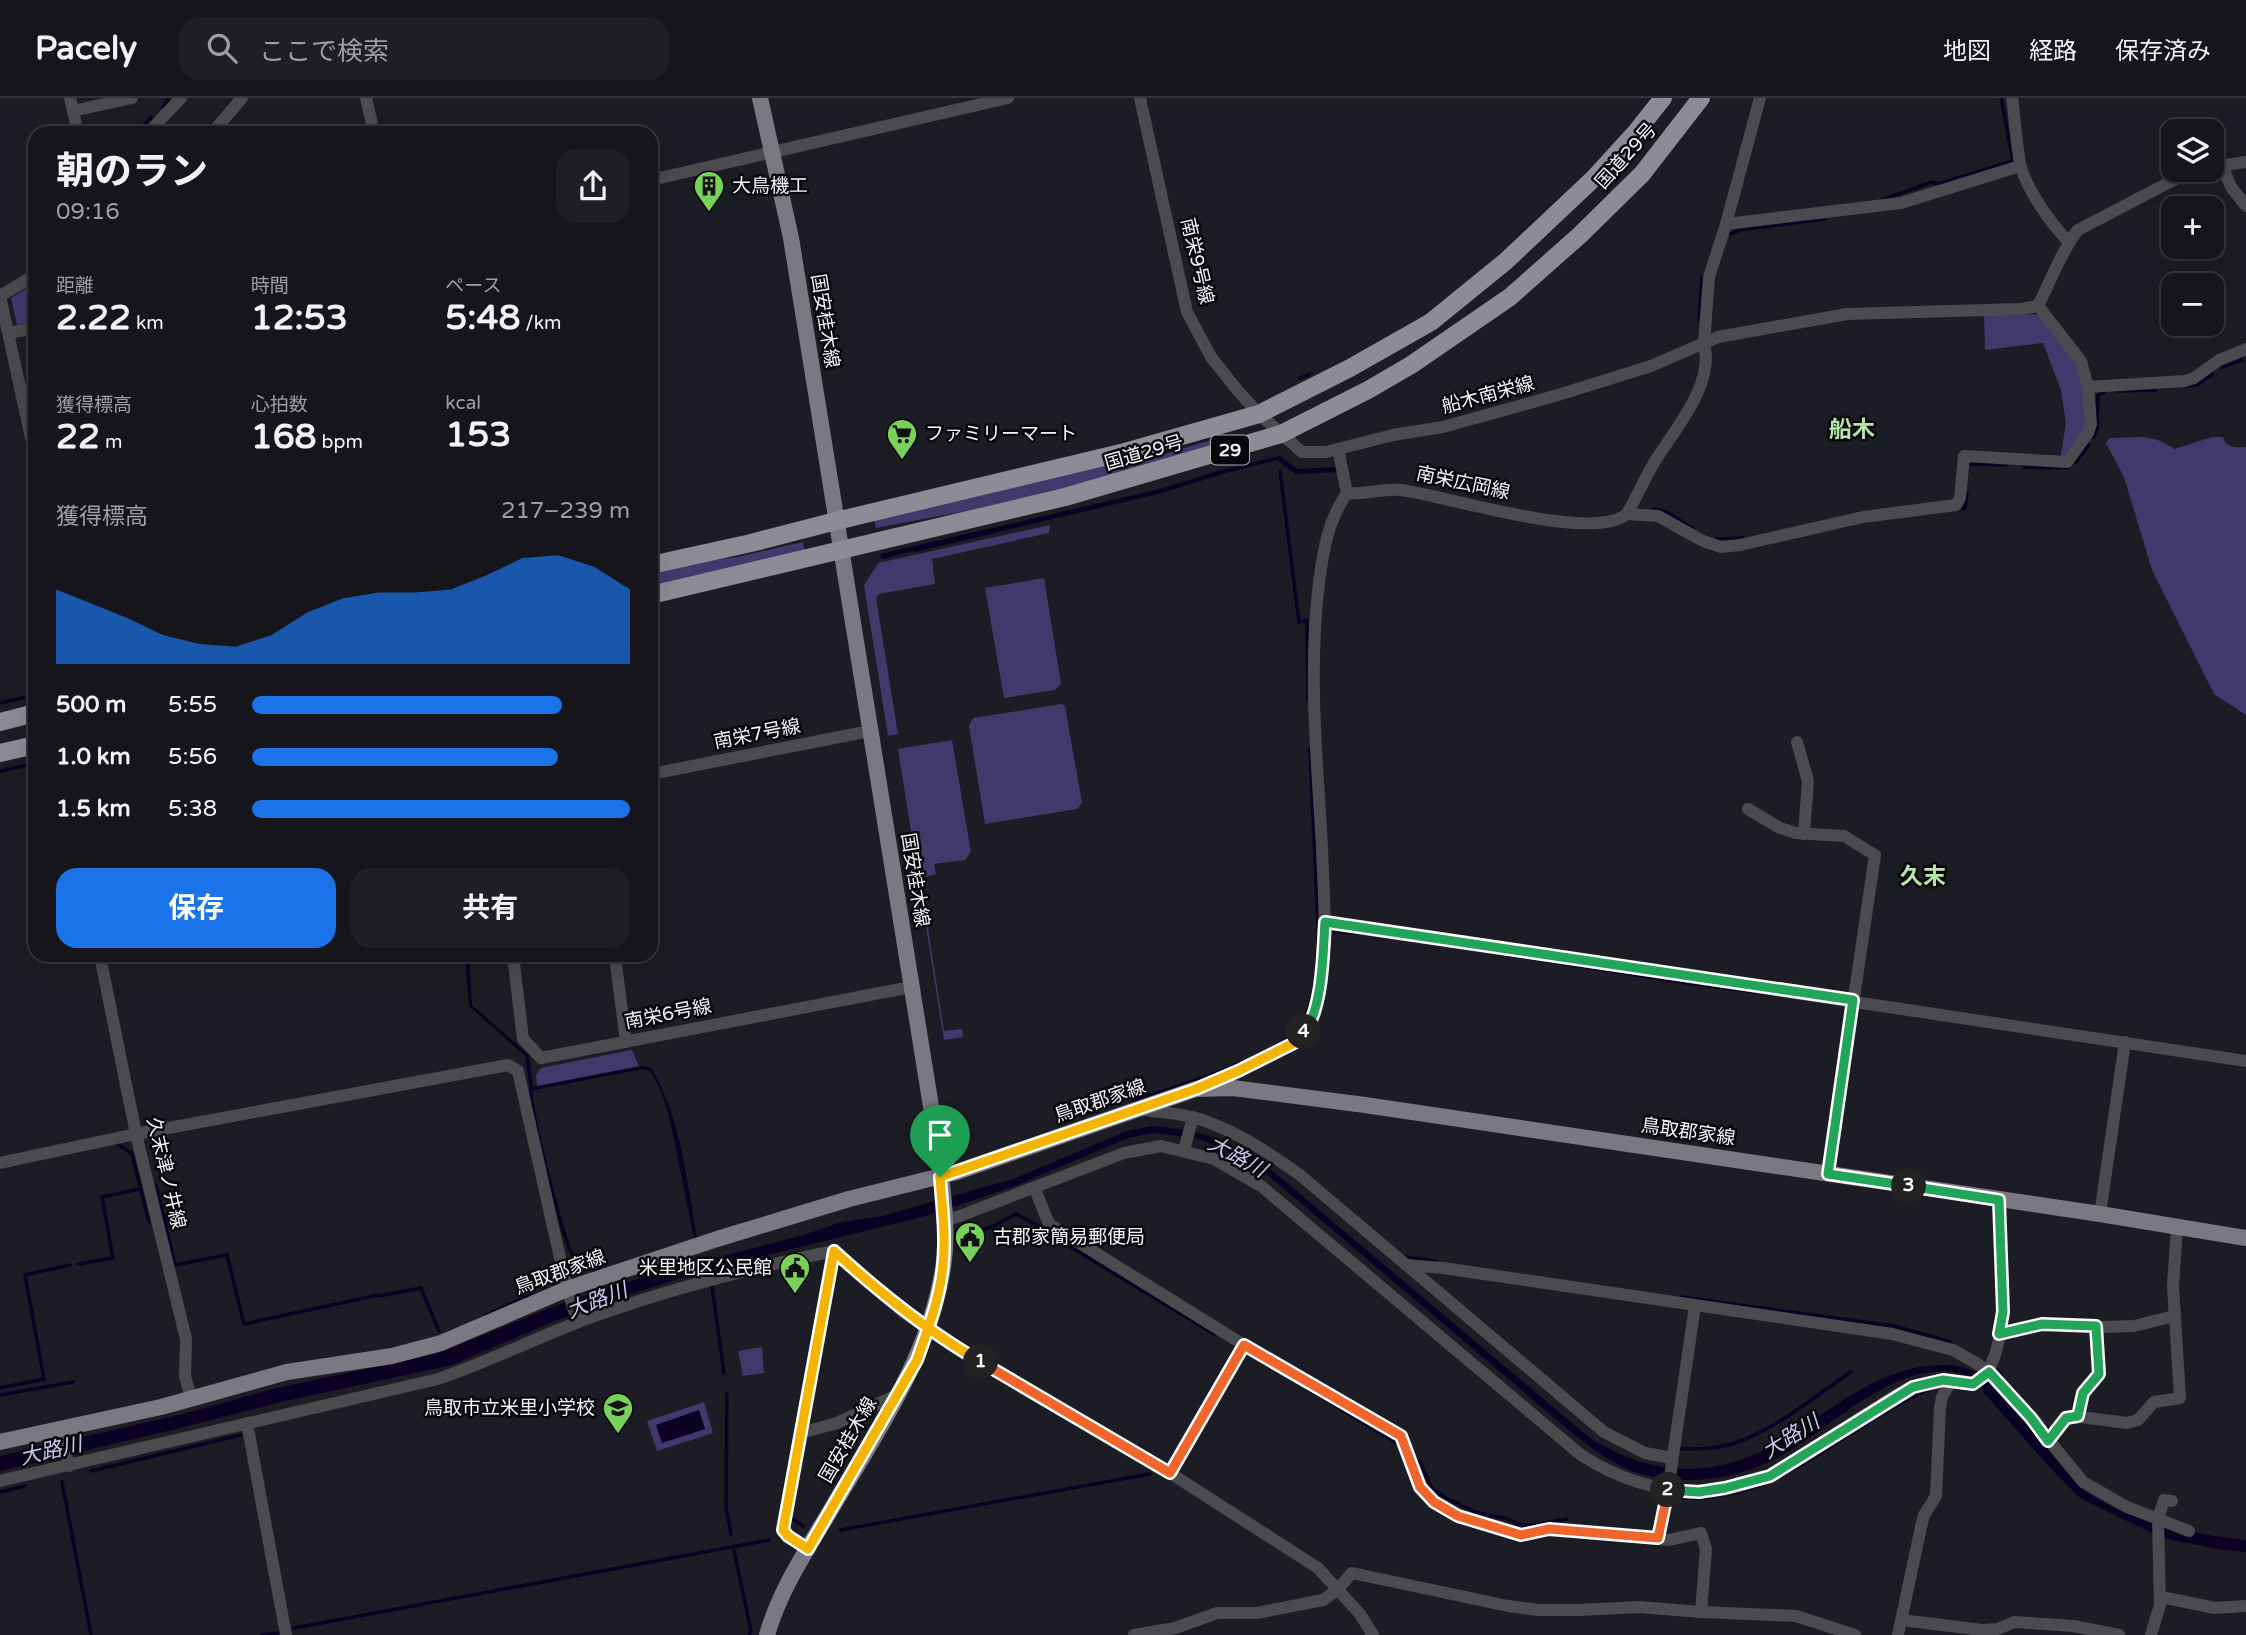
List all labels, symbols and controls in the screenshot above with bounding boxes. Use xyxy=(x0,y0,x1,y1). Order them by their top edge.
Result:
search box xyxy=(179,17,669,80)
text: Pacely xyxy=(35,29,137,68)
icon: search xyxy=(203,29,241,67)
text: ここで検索 xyxy=(259,36,389,67)
text: 地図 xyxy=(1943,37,1991,66)
text: 経路 xyxy=(2029,37,2077,66)
text: 保存済み xyxy=(2115,37,2211,66)
street label: 国道29号 xyxy=(1591,119,1661,193)
map controls xyxy=(2161,119,2224,336)
button: layers xyxy=(2161,119,2224,182)
text: 朝のラン xyxy=(56,149,208,195)
button: share xyxy=(556,149,630,223)
building icon: 大鳥機工 xyxy=(692,169,726,213)
place label: 大鳥機工 xyxy=(732,175,808,197)
button: + xyxy=(2161,196,2224,259)
text: 09:16 xyxy=(56,198,120,226)
street label: 南栄9号線 xyxy=(1176,216,1218,306)
street label: 国安桂木線 xyxy=(807,272,843,370)
button: − xyxy=(2161,273,2224,336)
text: 距離 xyxy=(56,275,94,297)
text: 時間 xyxy=(251,275,289,297)
text: ペース xyxy=(445,275,501,297)
text: 2.22 xyxy=(56,297,131,339)
text: 12:53 xyxy=(251,297,348,339)
text: 5:48 xyxy=(445,297,520,339)
text: km xyxy=(131,312,164,334)
text: /km xyxy=(520,312,562,334)
street label: 船木南栄線 xyxy=(1439,372,1537,418)
text: kcal xyxy=(445,392,481,414)
text: 獲得標高 xyxy=(56,394,132,416)
text: 心拍数 xyxy=(251,394,308,416)
text: 153 xyxy=(445,414,511,456)
text: 22 xyxy=(56,416,100,458)
text: 168 xyxy=(251,416,317,458)
district label: 船木 xyxy=(1829,416,1875,444)
supermarket icon: ファミリーマート xyxy=(885,417,919,461)
place label: ファミリーマート xyxy=(925,423,1077,445)
text: m xyxy=(100,431,122,453)
text: bpm xyxy=(317,431,363,453)
street label: 国道29号 xyxy=(1102,431,1186,475)
road number: 29 xyxy=(1211,436,1249,464)
street label: 南栄広岡線 xyxy=(1414,462,1512,504)
text: 217–239 m xyxy=(501,497,630,525)
text: 獲得標高 xyxy=(56,503,148,531)
text: 500 m xyxy=(56,691,126,719)
text: 5:55 xyxy=(168,691,217,719)
street label: 南栄7号線 xyxy=(712,715,802,753)
text: 1.0 km xyxy=(56,743,131,771)
text: 5:56 xyxy=(168,743,217,771)
text: 1.5 km xyxy=(56,795,131,823)
text: 5:38 xyxy=(168,795,217,823)
street label: 国安桂木線 xyxy=(897,831,933,929)
district label: 久末 xyxy=(1900,863,1946,891)
button: 保存 xyxy=(56,868,336,948)
button: 共有 xyxy=(350,868,630,948)
street label: 南栄6号線 xyxy=(623,995,713,1033)
pin: 4 xyxy=(1286,1014,1322,1049)
text: 4 xyxy=(1298,1020,1309,1042)
street label: 鳥取郡家線 xyxy=(1051,1075,1149,1127)
pin xyxy=(910,1105,970,1177)
street label: 鳥取郡家線 xyxy=(1639,1114,1737,1150)
street label: 久末津ノ井線 xyxy=(142,1115,190,1231)
icon: arrive xyxy=(921,1116,959,1154)
water label: 大路川 xyxy=(1203,1131,1272,1184)
pin: 3 xyxy=(1892,1168,1926,1204)
text: 3 xyxy=(1903,1174,1914,1196)
public building icon: 古郡家簡易郵便局 xyxy=(953,1220,987,1264)
place label: 古郡家簡易郵便局 xyxy=(993,1226,1145,1248)
street label: 鳥取郡家線 xyxy=(512,1245,608,1299)
public building icon: 米里地区公民館 xyxy=(778,1251,812,1295)
place label: 米里地区公民館 xyxy=(639,1257,772,1279)
water label: 大路川 xyxy=(563,1277,633,1324)
pin: 1 xyxy=(964,1344,998,1380)
text: 1 xyxy=(975,1350,986,1372)
school or university icon: 鳥取市立米里小学校 xyxy=(601,1391,635,1435)
street label: 国安桂木線 xyxy=(815,1393,881,1487)
place label: 鳥取市立米里小学校 xyxy=(424,1397,595,1419)
water label: 大路川 xyxy=(1758,1409,1826,1464)
water label: 大路川 xyxy=(17,1431,86,1470)
pin: 2 xyxy=(1650,1472,1686,1508)
text: 2 xyxy=(1662,1478,1673,1500)

